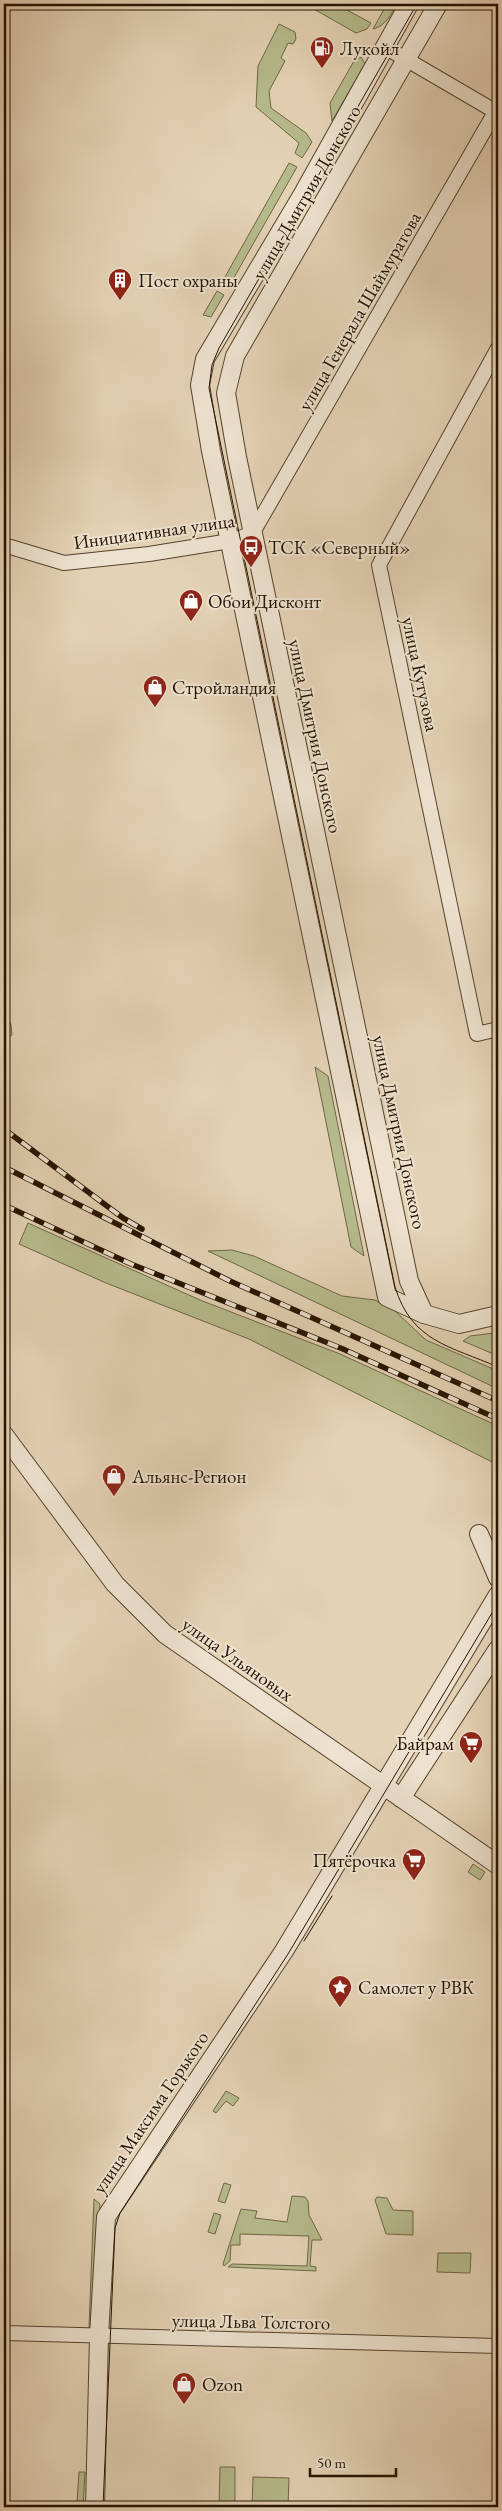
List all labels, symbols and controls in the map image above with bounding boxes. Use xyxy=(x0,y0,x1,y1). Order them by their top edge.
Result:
fuel station icon: Лукойл xyxy=(309,35,335,69)
place label: Лукойл xyxy=(340,36,399,61)
street label: улица Дмитрия Донского xyxy=(246,100,367,284)
street label: улица Генерала Шаймуратова xyxy=(292,207,427,415)
building icon: Пост охраны xyxy=(107,267,133,301)
place label: Пост охраны xyxy=(138,268,238,293)
street label: Инициативная улица xyxy=(72,508,237,555)
bus stop icon: ТСК «Северный» xyxy=(238,534,264,568)
place label: ТСК «Северный» xyxy=(268,535,411,560)
shop icon: Обои Дисконт xyxy=(178,588,204,622)
place label: Обои Дисконт xyxy=(208,589,322,614)
street label: улица Кутузова xyxy=(396,615,445,734)
street label: улица Дмитрия Донского xyxy=(283,637,348,835)
shop icon: Стройландия xyxy=(142,674,168,708)
place label: Стройландия xyxy=(172,675,277,700)
street label: улица Дмитрия Донского xyxy=(367,1033,432,1231)
shop icon: Альянс-Регион xyxy=(101,1463,127,1497)
place label: Альянс-Регион xyxy=(131,1464,246,1489)
street label: улица Ульяновых xyxy=(177,1612,299,1708)
supermarket icon: Байрам xyxy=(458,1730,484,1764)
place label: Байрам xyxy=(396,1731,454,1756)
supermarket icon: Пятёрочка xyxy=(401,1847,427,1881)
place label: Пятёрочка xyxy=(312,1848,396,1873)
place icon: Самолет у РВК xyxy=(327,1974,353,2008)
place label: Самолет у РВК xyxy=(358,1975,475,2000)
street label: улица Максима Горького xyxy=(87,2026,214,2198)
street label: улица Льва Толстого xyxy=(172,2308,330,2335)
shop icon: Ozon xyxy=(171,2371,197,2405)
place label: Ozon xyxy=(202,2372,243,2397)
scale bar xyxy=(310,2446,396,2478)
text: 50 m xyxy=(317,2453,346,2472)

